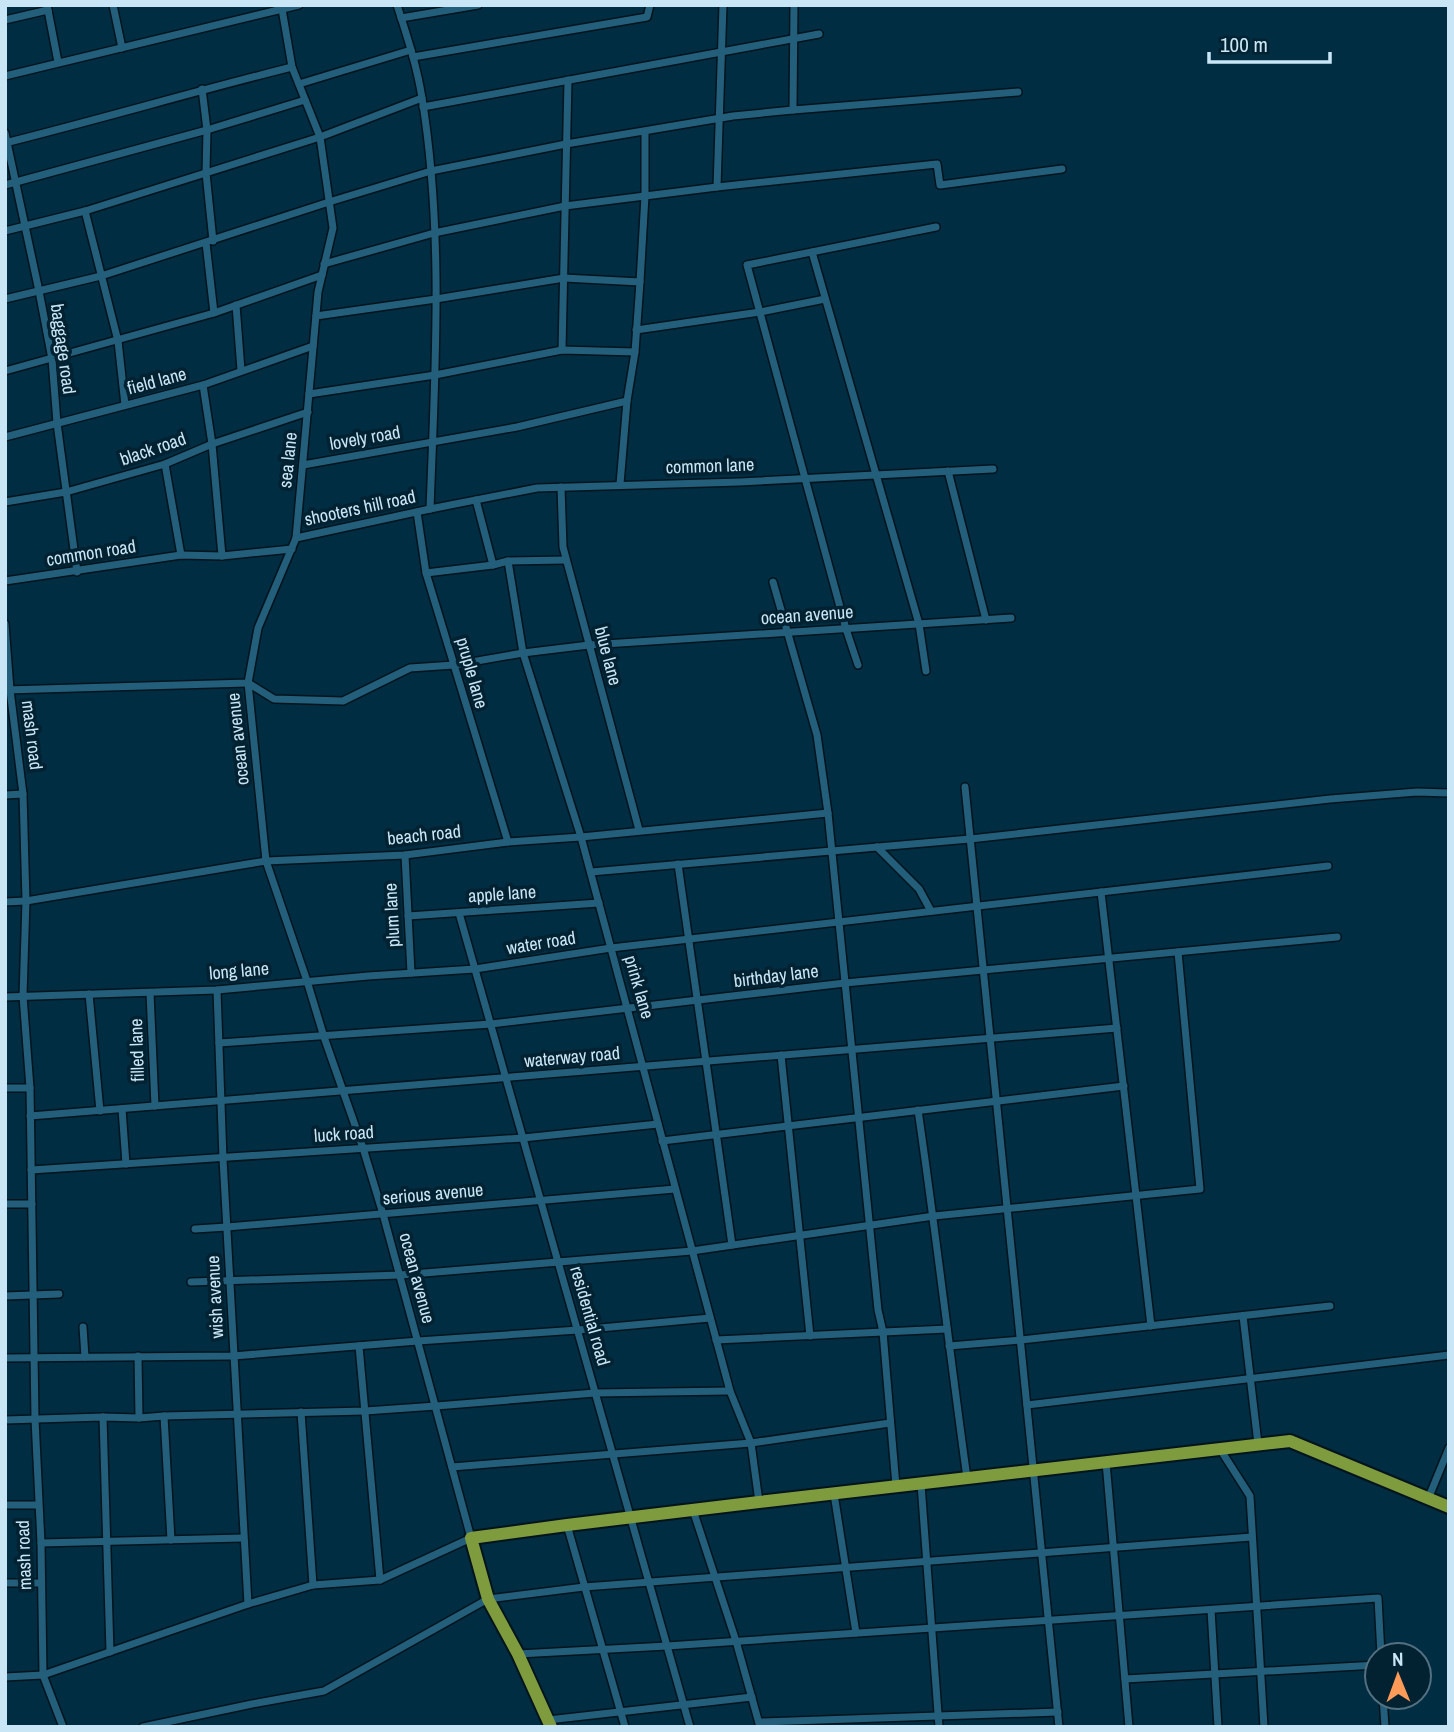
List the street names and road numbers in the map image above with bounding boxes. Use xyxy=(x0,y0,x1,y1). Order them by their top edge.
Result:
street label: baggage road xyxy=(45,302,82,396)
street label: field lane xyxy=(125,361,189,400)
street label: lovely road xyxy=(328,419,402,456)
street label: black road xyxy=(117,426,189,471)
street label: sea lane xyxy=(272,431,303,489)
street label: common lane xyxy=(665,451,755,480)
street label: shooters hill road xyxy=(302,484,418,532)
street label: common road xyxy=(44,533,137,572)
street label: ocean avenue xyxy=(760,599,854,630)
street label: blue lane xyxy=(589,624,628,688)
street label: pruple lane xyxy=(450,634,495,711)
street label: ocean avenue xyxy=(220,692,255,786)
street label: mash road xyxy=(16,699,49,771)
street label: beach road xyxy=(386,818,462,851)
street label: apple lane xyxy=(467,879,537,908)
street label: plum lane xyxy=(377,882,406,948)
street label: water road xyxy=(505,925,577,960)
street label: prink lane xyxy=(619,952,660,1021)
street label: long lane xyxy=(208,955,270,986)
street label: birthday lane xyxy=(732,958,820,993)
street label: filled lane xyxy=(123,1018,150,1082)
street label: waterway road xyxy=(523,1040,621,1073)
street label: luck road xyxy=(313,1119,375,1148)
street label: serious avenue xyxy=(382,1177,484,1210)
street label: ocean avenue xyxy=(393,1230,442,1326)
street label: wish avenue xyxy=(200,1255,229,1339)
street label: residential road xyxy=(564,1263,617,1369)
street label: mash road xyxy=(10,1520,37,1590)

